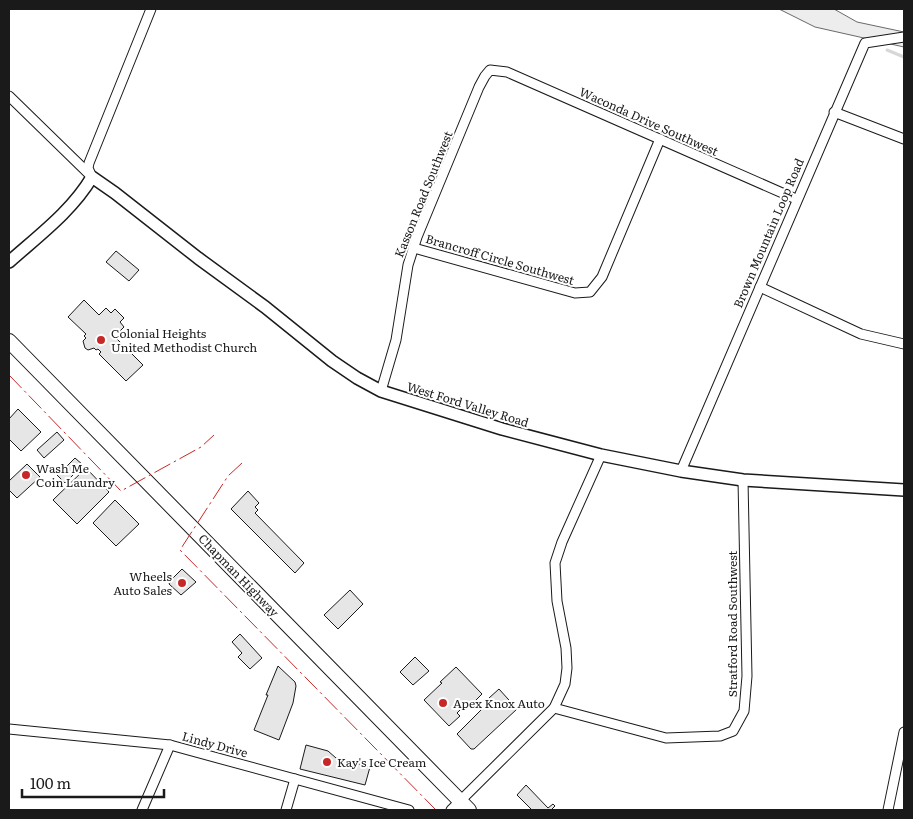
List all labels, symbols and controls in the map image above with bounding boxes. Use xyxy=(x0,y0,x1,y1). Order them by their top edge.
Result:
street label: Waconda Drive Southwest xyxy=(577,82,721,160)
street label: Kasson Road Southwest xyxy=(389,128,457,260)
street label: Brown Mountain Loop Road xyxy=(728,155,808,311)
street label: Brancroff Circle Southwest xyxy=(424,229,577,289)
place label: Colonial Heights United Methodist Church xyxy=(111,324,257,356)
marker: Colonial Heights United Methodist Church xyxy=(95,334,107,346)
street label: West Ford Valley Road xyxy=(405,377,532,431)
place label: Wash Me Coin Laundry xyxy=(36,459,115,491)
marker: Wash Me Coin Laundry xyxy=(20,469,32,481)
street label: Chapman Highway xyxy=(195,529,283,621)
street label: Stratford Road Southwest xyxy=(723,551,741,697)
place label: Wheels Auto Sales xyxy=(113,567,173,599)
marker: Wheels Auto Sales xyxy=(176,577,188,589)
place label: Apex Knox Auto xyxy=(453,694,545,712)
marker: Apex Knox Auto xyxy=(437,697,449,709)
street label: Lindy Drive xyxy=(180,727,250,761)
place label: Kay's Ice Cream xyxy=(337,753,427,771)
marker: Kay's Ice Cream xyxy=(321,756,333,768)
scale bar xyxy=(22,766,165,798)
text: 100 m xyxy=(30,771,71,794)

